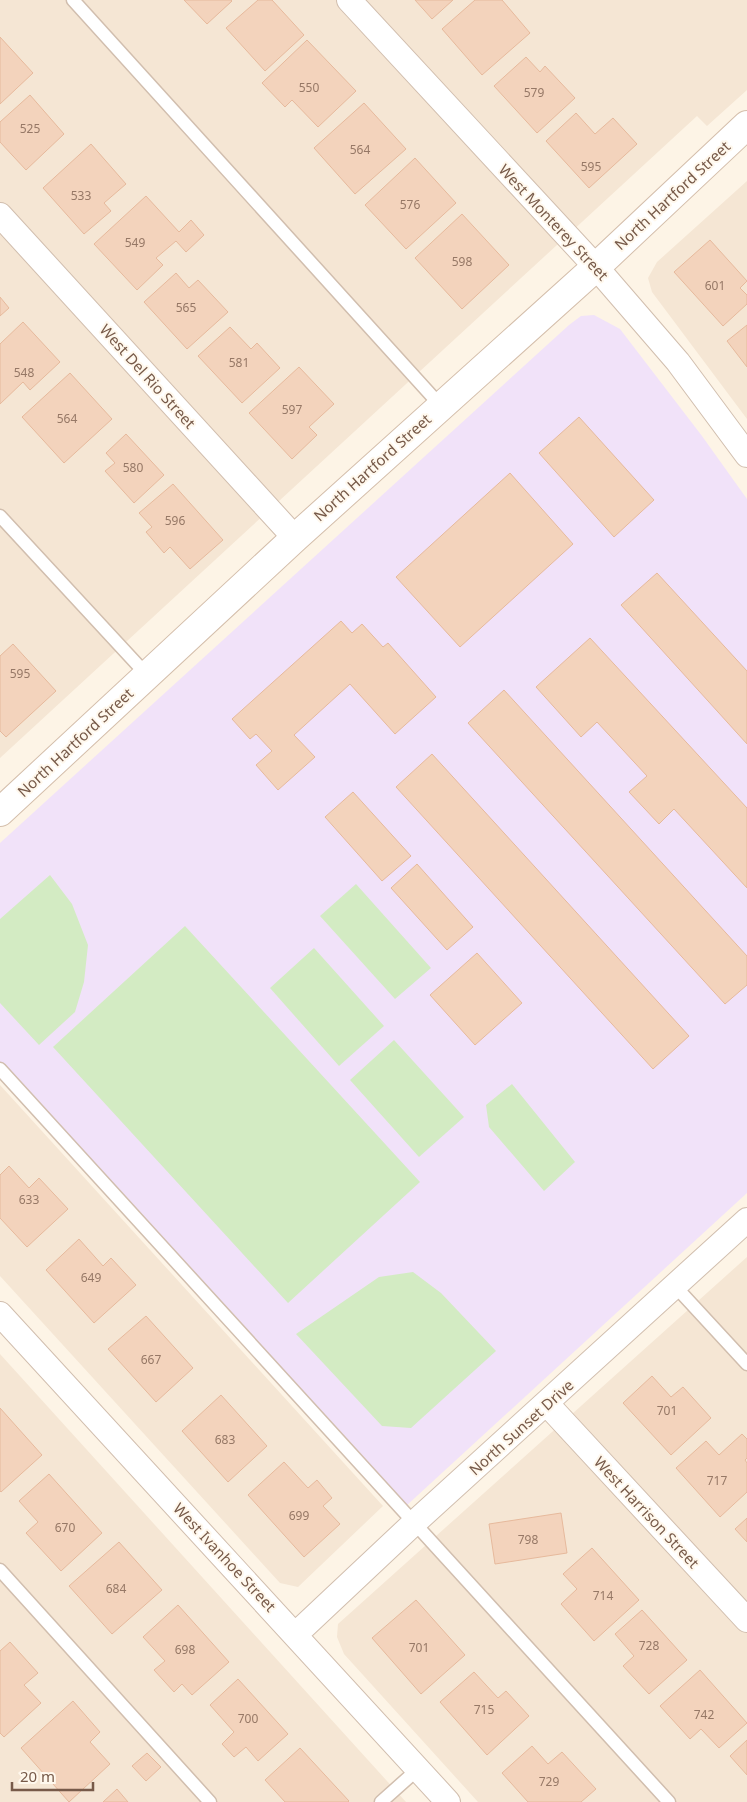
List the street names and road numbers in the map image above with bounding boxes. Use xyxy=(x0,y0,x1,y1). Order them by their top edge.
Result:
street label: North Hartford Street xyxy=(610,136,735,254)
street label: West Monterey Street xyxy=(495,160,614,285)
street label: West Del Rio Street xyxy=(96,320,201,433)
street label: North Hartford Street xyxy=(309,408,435,525)
street label: North Hartford Street xyxy=(13,683,138,801)
street label: North Sunset Drive xyxy=(464,1375,578,1479)
street label: West Harrison Street xyxy=(590,1452,704,1573)
street label: West Ivanhoe Street xyxy=(169,1498,281,1616)

